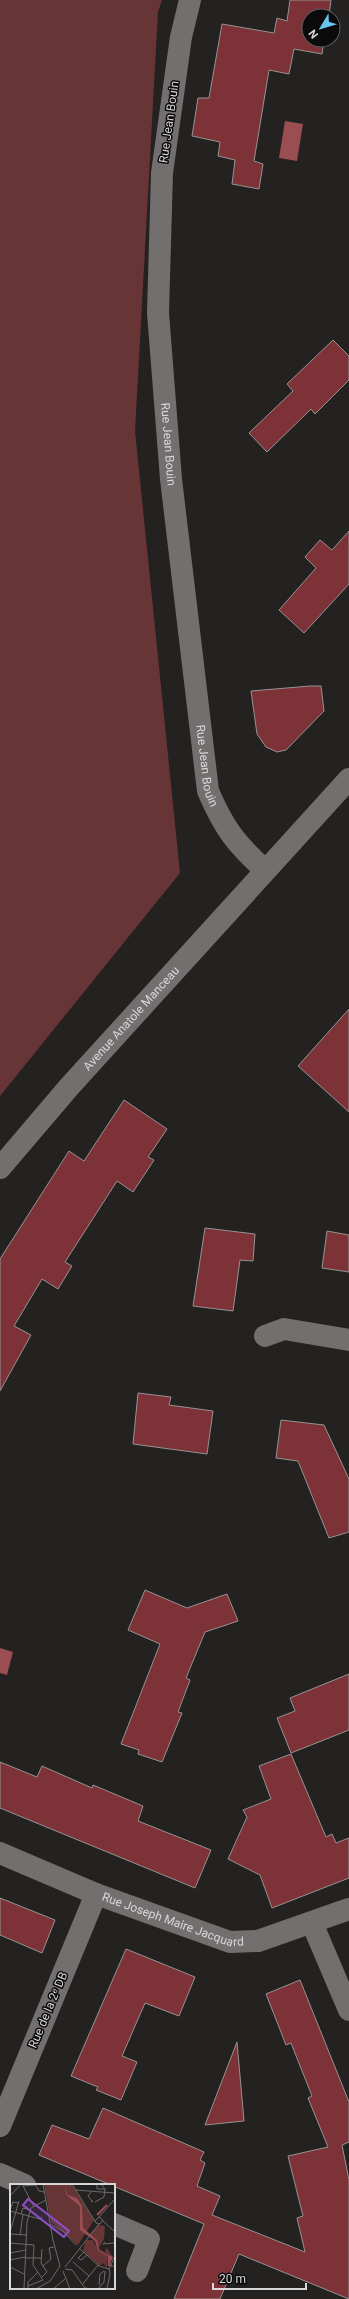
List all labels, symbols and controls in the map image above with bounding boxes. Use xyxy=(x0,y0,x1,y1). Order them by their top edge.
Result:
north arrow xyxy=(301,8,341,48)
text: N xyxy=(306,27,321,41)
street label: Rue Jean Bouin xyxy=(156,80,182,164)
street label: Rue Jean Bouin xyxy=(158,402,179,486)
street label: Rue Jean Bouin xyxy=(193,724,221,809)
street label: Avenue Anatole Manceau xyxy=(80,964,182,1073)
street label: Rue Joseph Maire Jacquard xyxy=(100,1890,244,1950)
street label: Rue de la 2ᵉ DB xyxy=(26,1970,70,2050)
inset map xyxy=(10,2184,115,2289)
scale bar xyxy=(213,2265,306,2291)
text: 20 m xyxy=(219,2272,246,2286)

